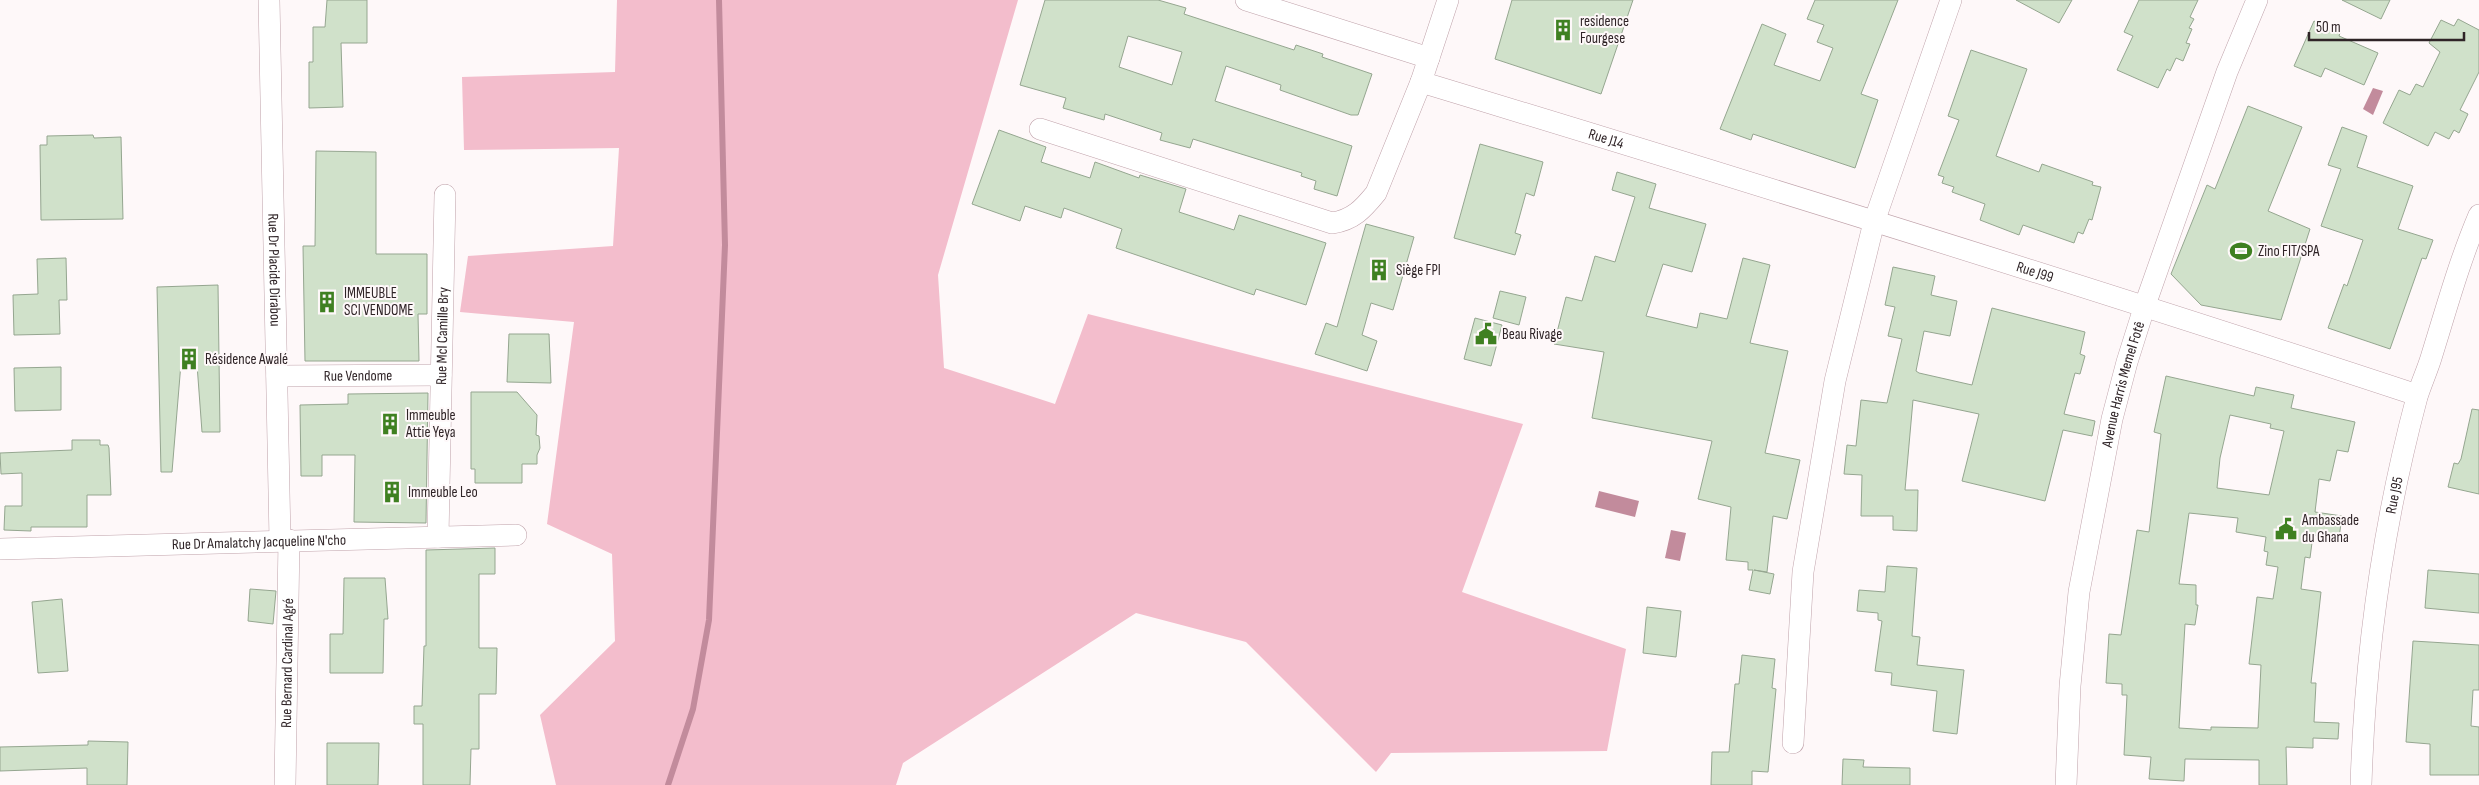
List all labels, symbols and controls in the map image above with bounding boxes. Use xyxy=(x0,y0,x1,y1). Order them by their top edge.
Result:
scale bar xyxy=(2309,10,2464,42)
place label: residence Fourgese xyxy=(1580,12,1629,48)
building icon: residence Fourgese xyxy=(1550,17,1576,43)
text: 50 m xyxy=(2316,18,2341,37)
street label: Rue J14 xyxy=(1586,125,1626,153)
street label: Rue Dr Placide Dirabou xyxy=(263,213,285,327)
sports icon: Zino FIT/SPA xyxy=(2228,238,2254,264)
place label: Zino FIT/SPA xyxy=(2258,242,2320,261)
building icon: Siège FPI xyxy=(1366,257,1392,283)
street label: Rue J99 xyxy=(2014,257,2056,287)
place label: Siège FPI xyxy=(1396,261,1441,280)
place label: IMMEUBLE SCI VENDOME xyxy=(344,284,414,320)
street label: Rue Mcl Camille Bry xyxy=(432,287,453,385)
building icon: IMMEUBLE SCI VENDOME xyxy=(314,289,340,315)
street label: Avenue Harris Memel Fotê xyxy=(2098,319,2149,450)
public building icon: Beau Rivage xyxy=(1473,321,1499,347)
place label: Beau Rivage xyxy=(1502,325,1562,344)
building icon: Résidence Awalé xyxy=(176,346,202,372)
place label: Résidence Awalé xyxy=(205,350,288,369)
street label: Rue Vendome xyxy=(324,366,392,386)
place label: Immeuble Attie Yeya xyxy=(405,406,456,442)
building icon: Immeuble Attie Yeya xyxy=(377,411,403,437)
street label: Rue J95 xyxy=(2382,475,2408,515)
building icon: Immeuble Leo xyxy=(379,479,405,505)
place label: Immeuble Leo xyxy=(408,483,478,502)
place label: Ambassade du Ghana xyxy=(2301,511,2359,547)
public building icon: Ambassade du Ghana xyxy=(2273,516,2299,542)
street label: Rue Dr Amalatchy Jacqueline N'cho xyxy=(172,531,346,554)
street label: Rue Bernard Cardinal Agré xyxy=(277,598,298,728)

